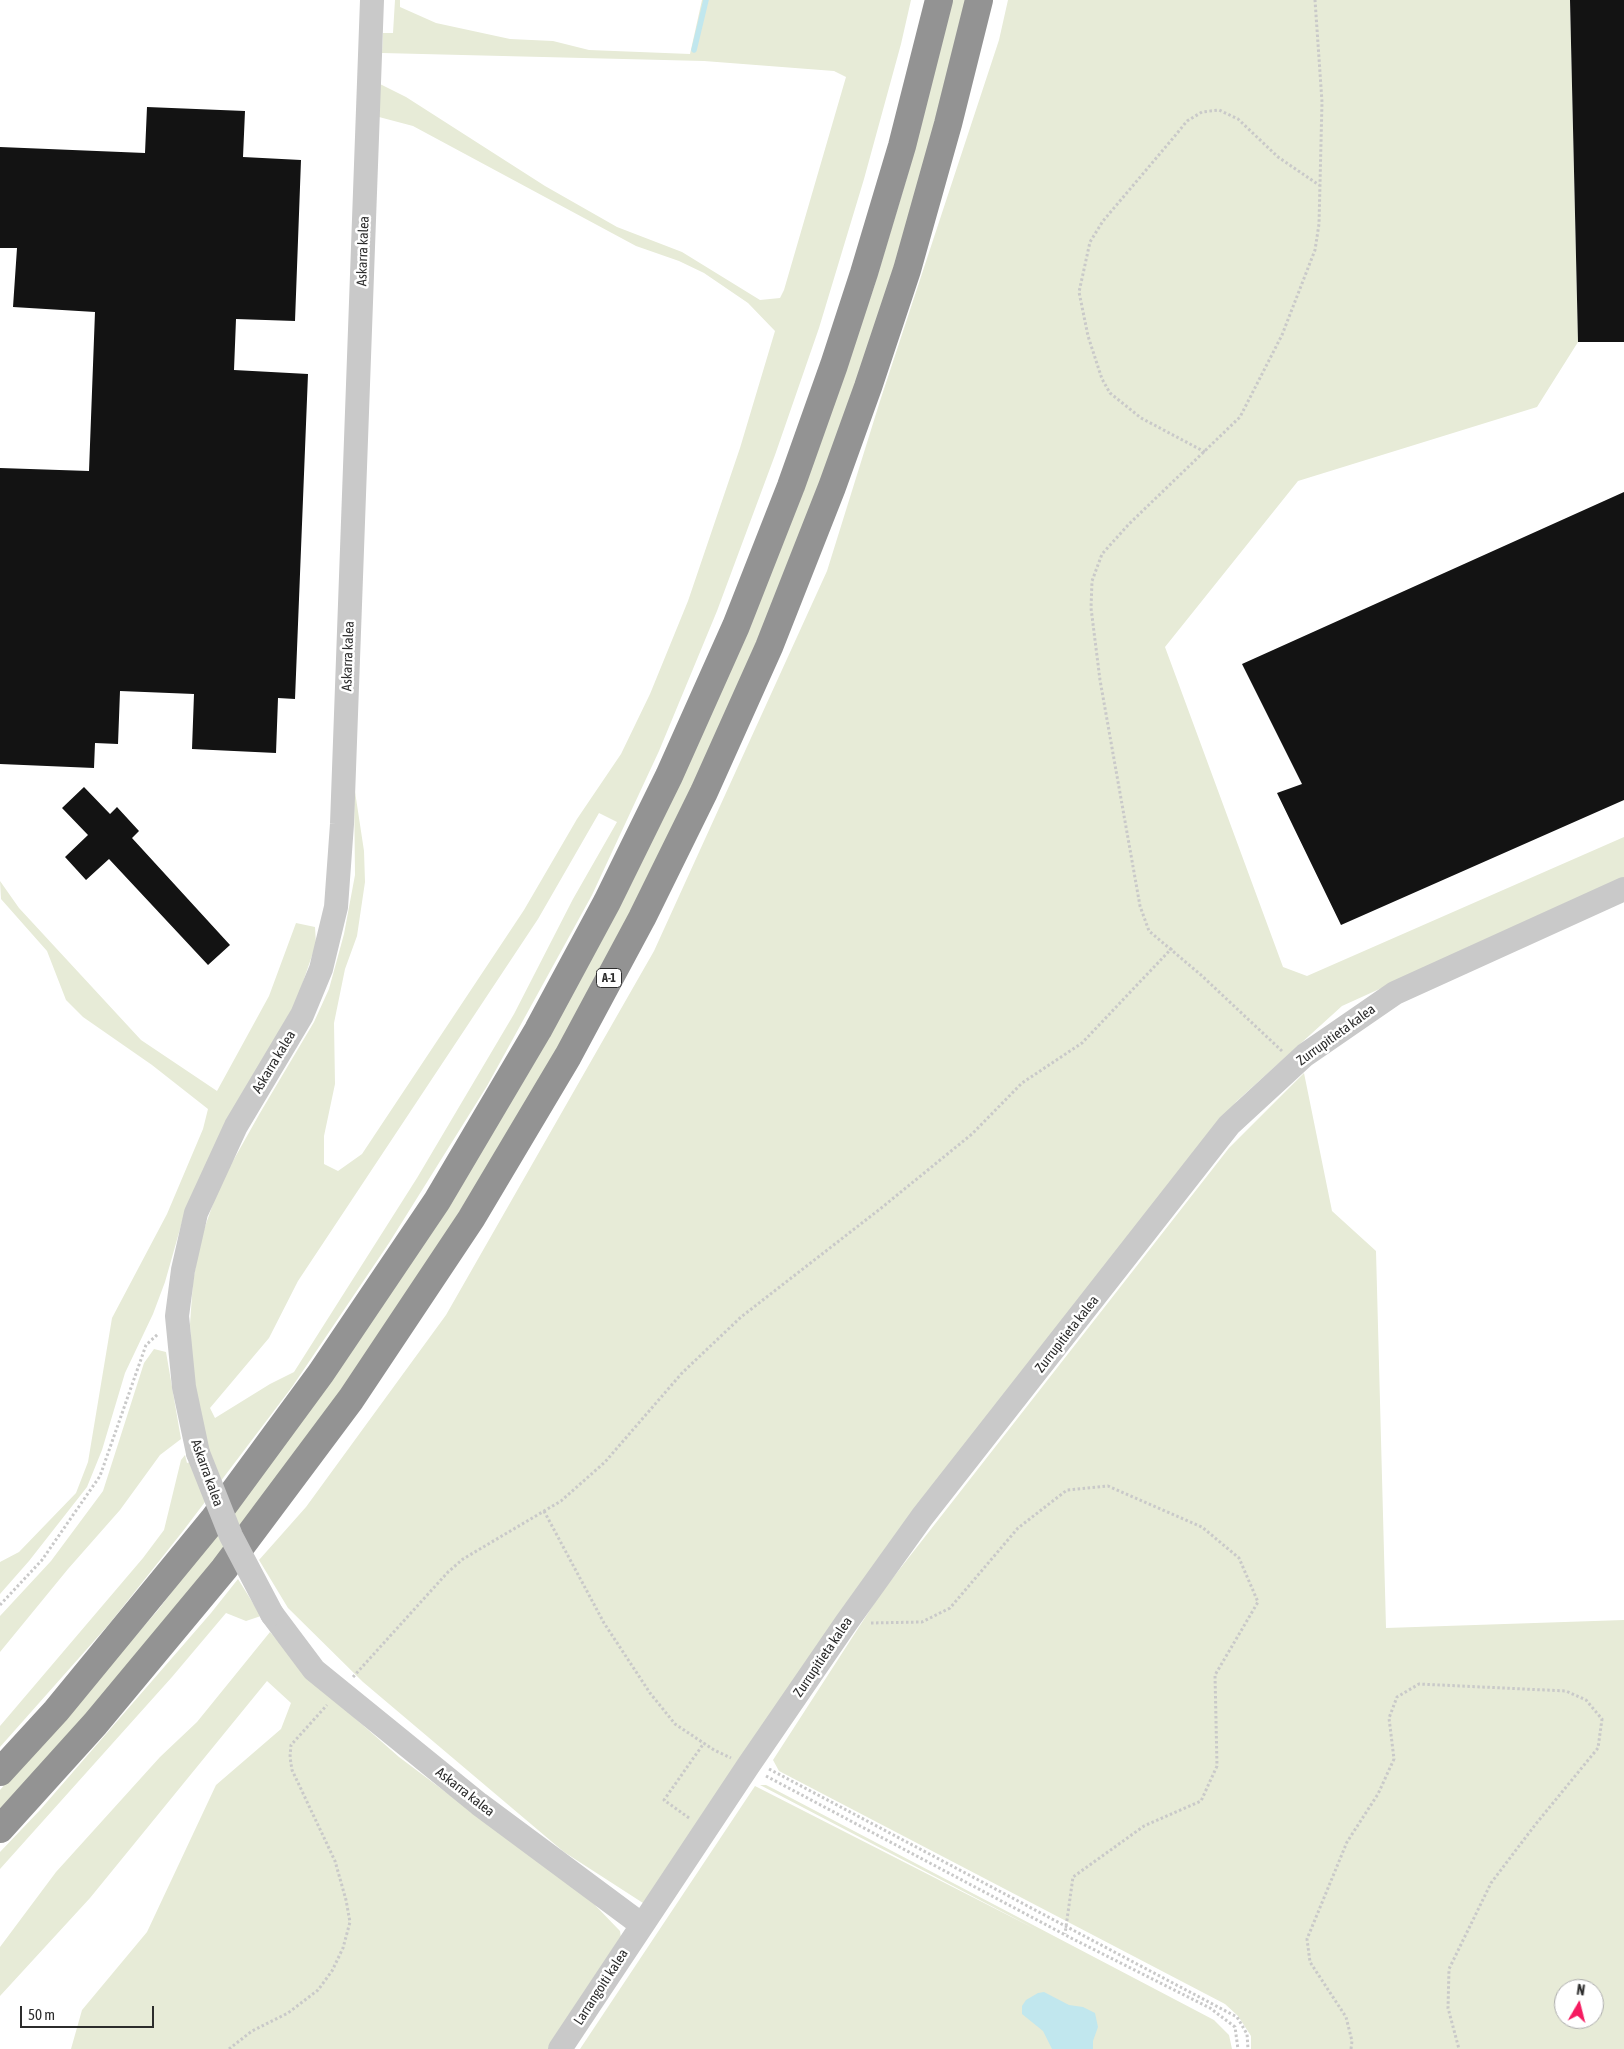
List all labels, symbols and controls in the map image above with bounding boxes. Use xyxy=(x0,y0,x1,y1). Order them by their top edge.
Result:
street label: Askarra kalea xyxy=(353,216,373,286)
street label: Askarra kalea xyxy=(338,621,358,691)
road number: A-1 xyxy=(596,968,622,988)
street label: Zurrupitieta kalea xyxy=(1293,1001,1379,1069)
street label: Askarra kalea xyxy=(249,1028,299,1096)
street label: Zurrupitieta kalea xyxy=(1032,1292,1102,1376)
street label: Askarra kalea xyxy=(187,1437,227,1509)
street label: Zurrupitieta kalea xyxy=(790,1614,856,1700)
street label: Askarra kalea xyxy=(432,1764,498,1820)
street label: Larrangoiti kalea xyxy=(570,1946,632,2028)
north arrow xyxy=(1554,1979,1604,2029)
text: N xyxy=(1576,1982,1586,1999)
scale bar xyxy=(22,1996,156,2028)
text: 50 m xyxy=(28,2006,55,2023)

